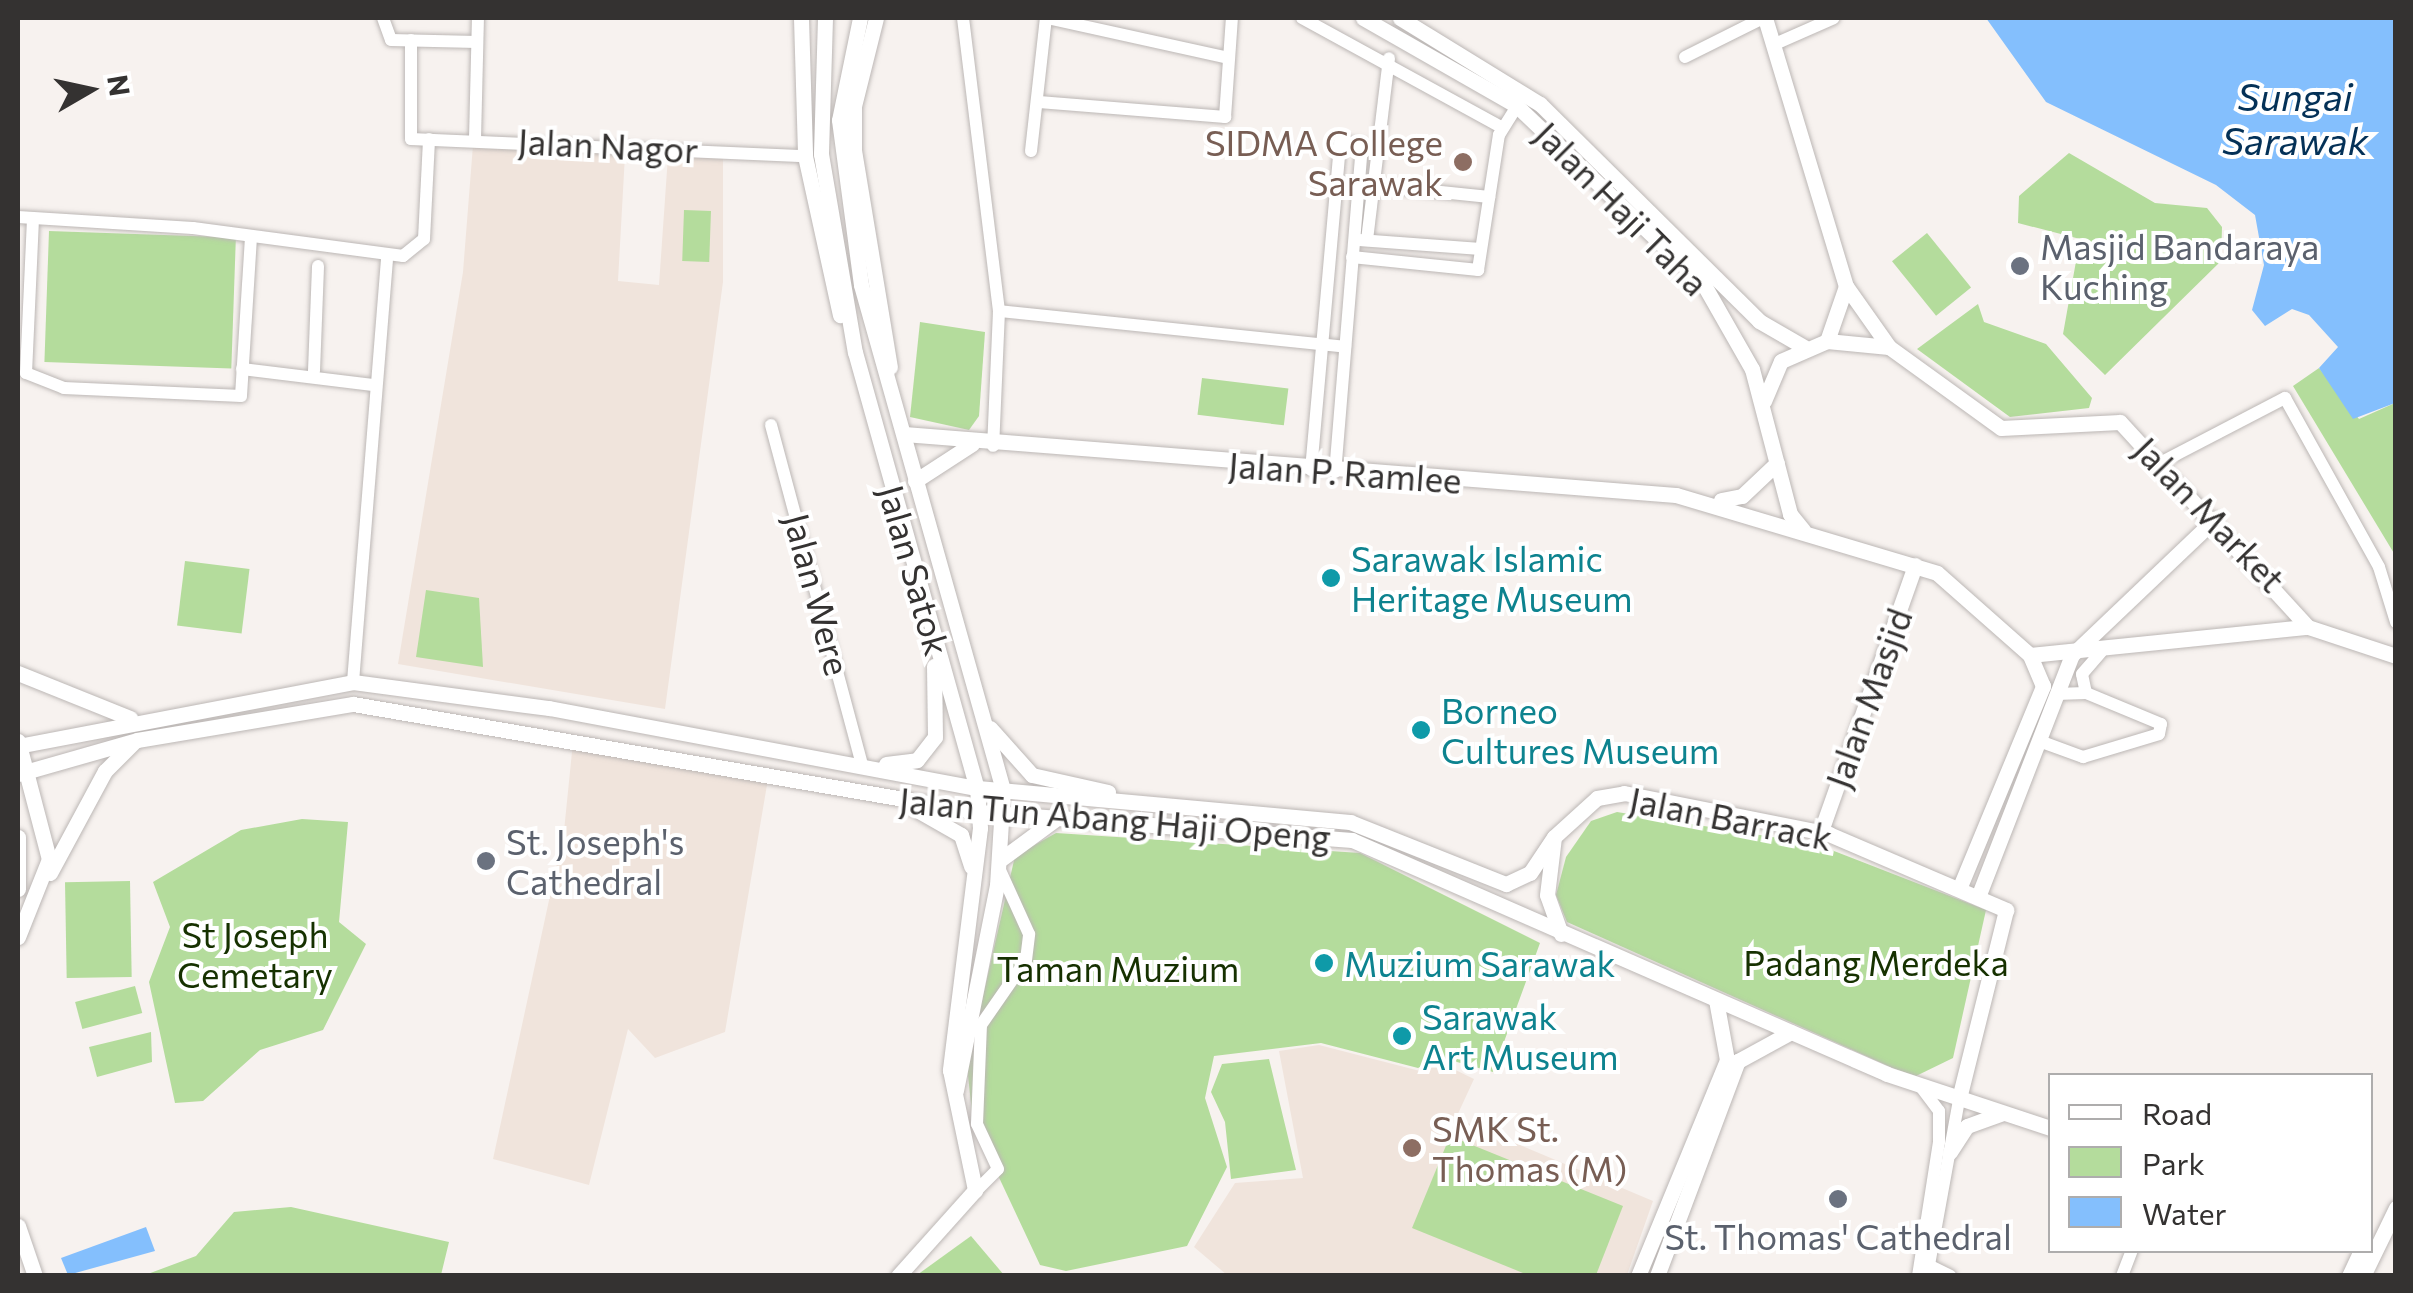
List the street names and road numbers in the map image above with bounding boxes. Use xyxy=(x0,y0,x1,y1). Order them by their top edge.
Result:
street label: Jalan Haji Taha xyxy=(1527,113,1717,303)
street label: Jalan Nagor xyxy=(517,119,699,171)
street label: Jalan Market xyxy=(2126,428,2294,600)
street label: Jalan P. Ramlee xyxy=(1227,443,1463,501)
street label: Jalan Satok xyxy=(871,480,959,660)
street label: Jalan Were xyxy=(776,508,860,680)
street label: Jalan Masjid xyxy=(1816,603,1920,793)
street label: Jalan Tun Abang Haji Openg xyxy=(897,778,1333,858)
street label: Jalan Barrack xyxy=(1626,778,1836,858)

